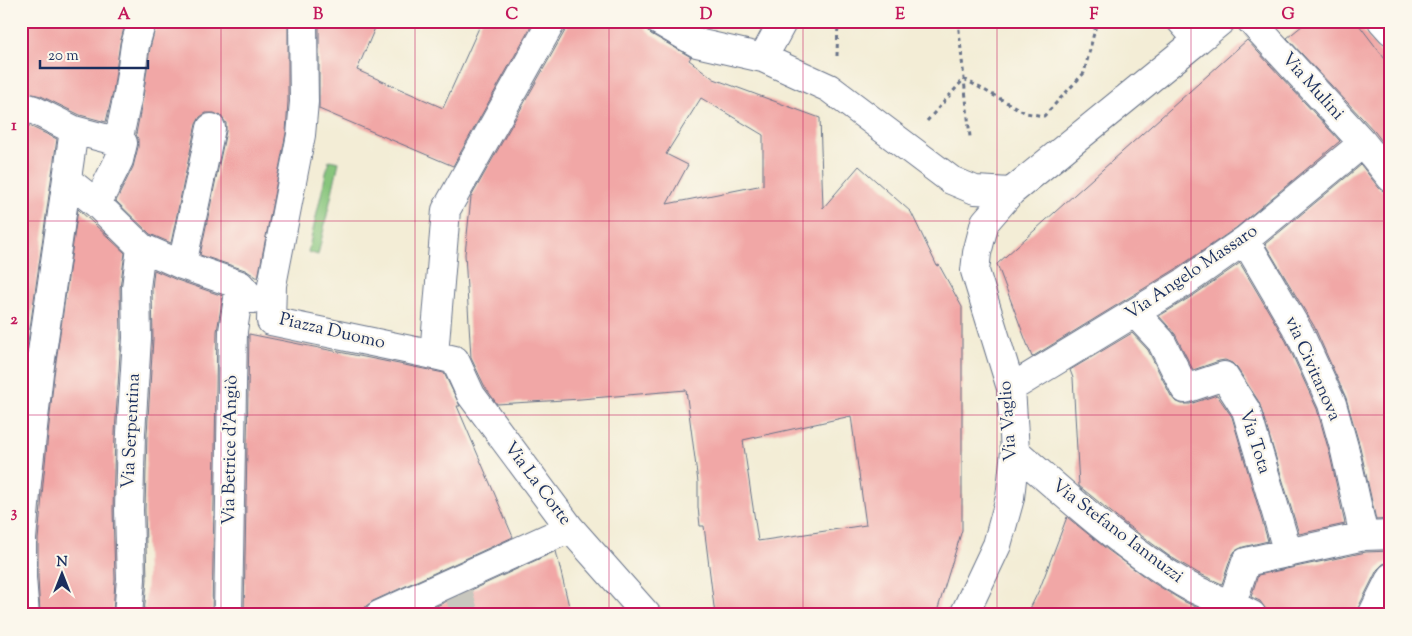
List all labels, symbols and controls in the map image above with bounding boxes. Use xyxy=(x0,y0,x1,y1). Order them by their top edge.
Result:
text: A xyxy=(118,4,131,27)
text: B xyxy=(313,4,323,27)
text: C xyxy=(506,4,519,27)
text: D xyxy=(700,4,713,27)
text: E xyxy=(895,4,905,27)
text: F xyxy=(1090,4,1099,27)
text: G xyxy=(1281,4,1295,27)
scale bar xyxy=(40,38,148,70)
text: 20 m xyxy=(48,46,79,67)
street label: Via Mulini xyxy=(1274,47,1350,127)
text: 1 xyxy=(11,115,17,138)
street label: Via Angelo Massaro xyxy=(1121,219,1264,327)
street label: Piazza Duomo xyxy=(276,307,388,357)
text: 2 xyxy=(10,309,18,332)
street label: via Civitanova xyxy=(1277,312,1347,426)
street label: Via Serpentina xyxy=(116,373,148,489)
street label: Via Betrice d'Angiò xyxy=(217,375,245,525)
street label: Via Vaglio xyxy=(993,380,1025,462)
street label: Via Tota xyxy=(1231,407,1277,477)
street label: Via La Corte xyxy=(497,437,577,531)
street label: Via Stefano Iannuzzi xyxy=(1046,474,1188,590)
text: 3 xyxy=(11,502,18,525)
north arrow xyxy=(38,548,88,598)
text: N xyxy=(56,553,68,573)

